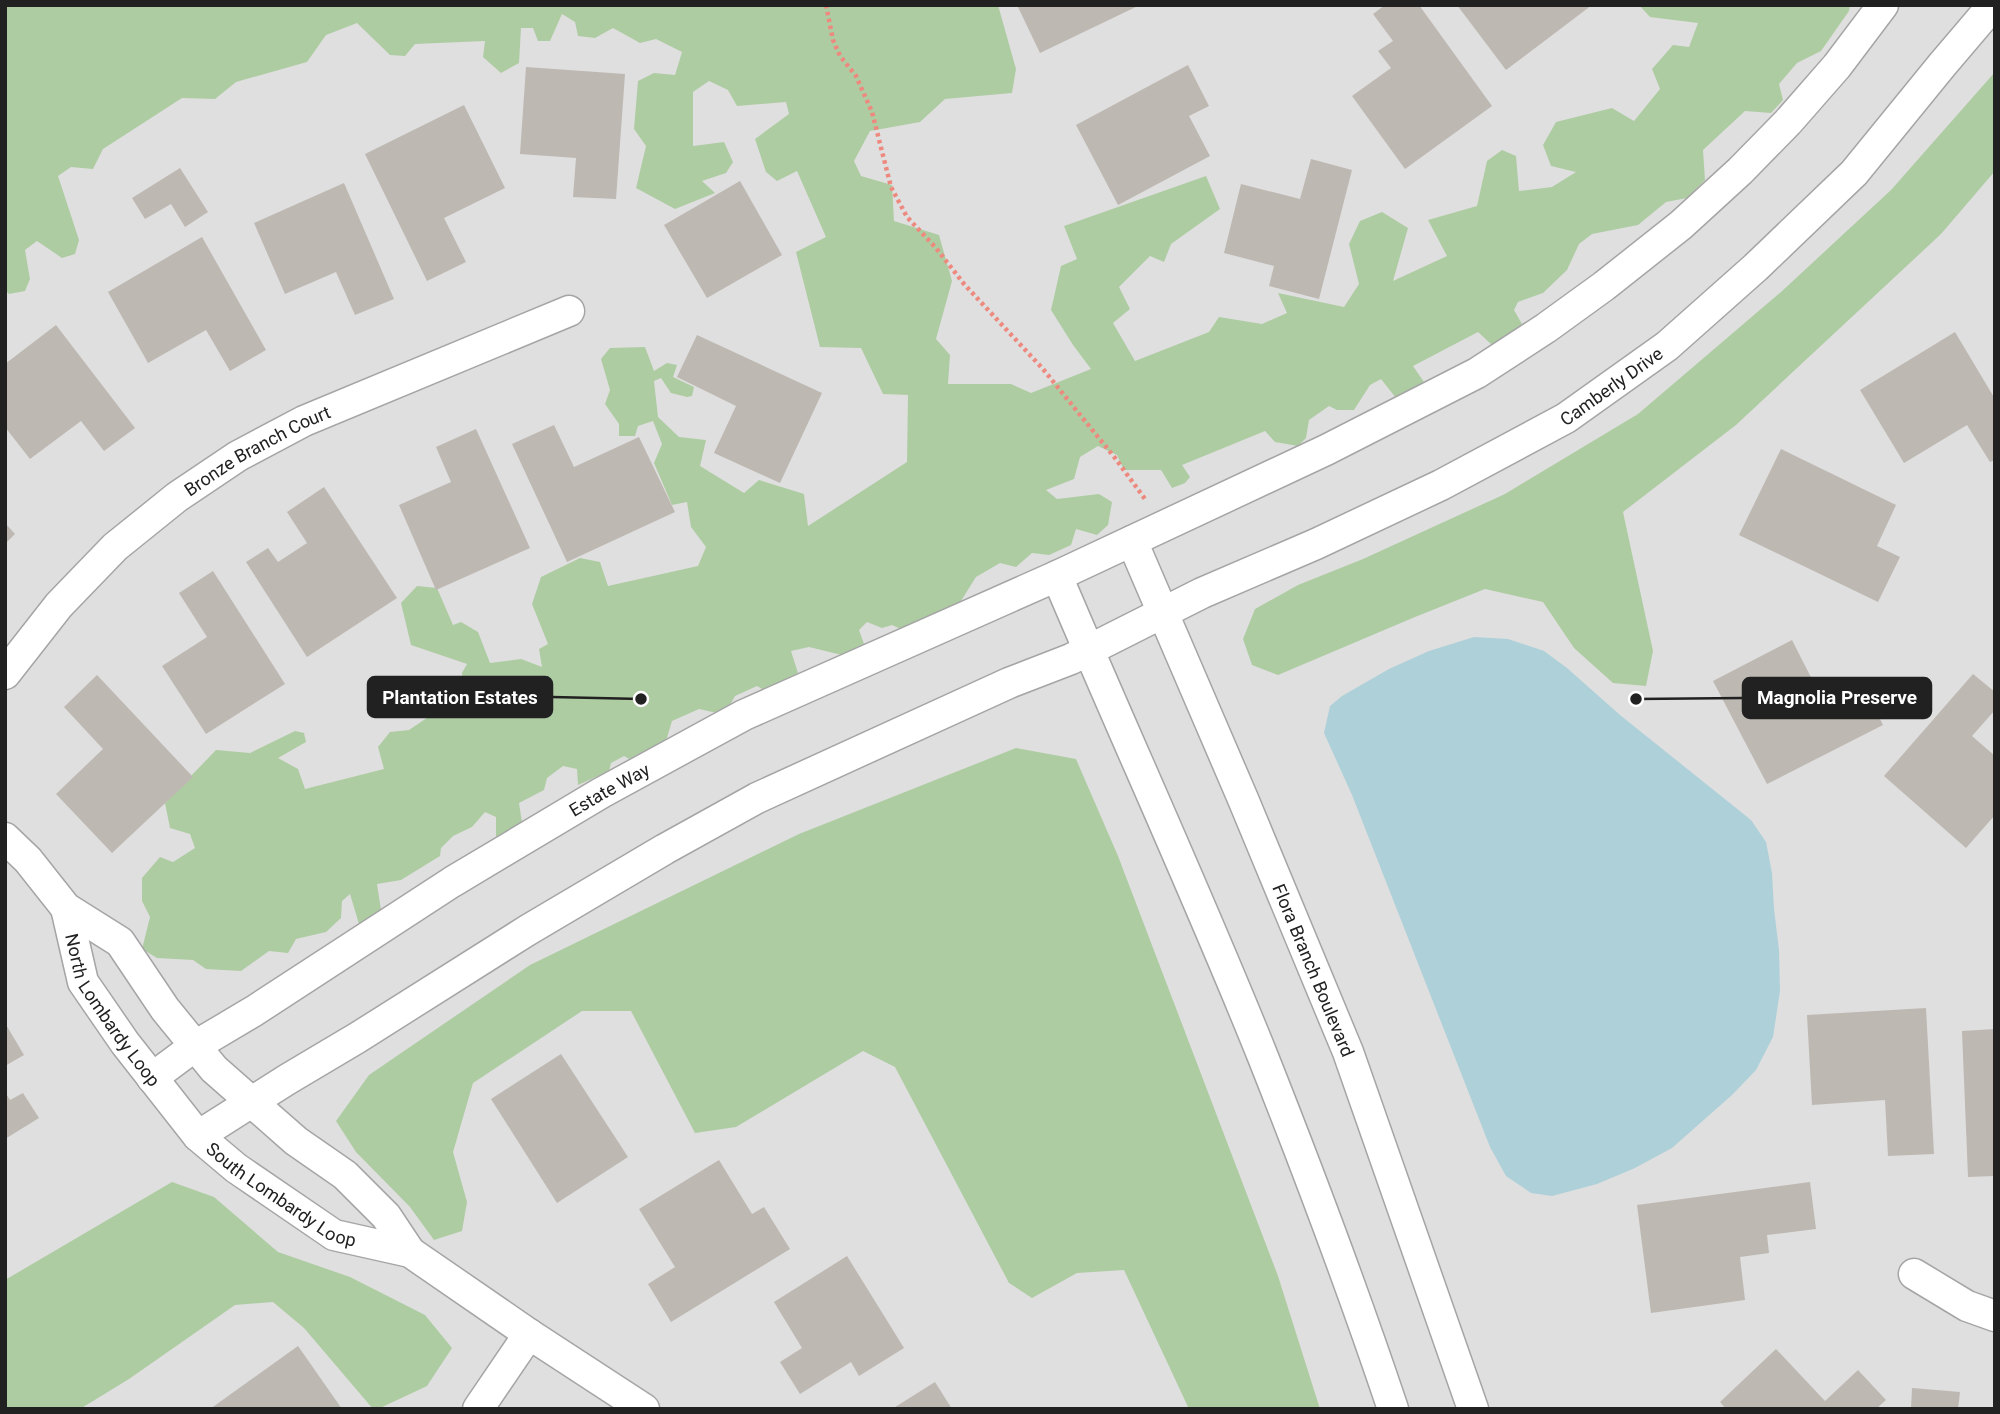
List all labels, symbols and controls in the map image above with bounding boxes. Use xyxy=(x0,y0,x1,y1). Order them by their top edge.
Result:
street label: Camberly Drive xyxy=(1556,342,1666,430)
street label: Bronze Branch Court xyxy=(180,401,333,500)
callout: Plantation Estates xyxy=(368,677,552,717)
callout: Magnolia Preserve xyxy=(1743,678,1931,718)
text: Plantation Estates xyxy=(382,686,538,709)
text: Magnolia Preserve xyxy=(1757,686,1917,709)
street label: Estate Way xyxy=(565,758,653,820)
street label: Flora Branch Boulevard xyxy=(1269,881,1359,1059)
street label: North Lombardy Loop xyxy=(62,931,165,1090)
street label: South Lombardy Loop xyxy=(202,1137,358,1250)

